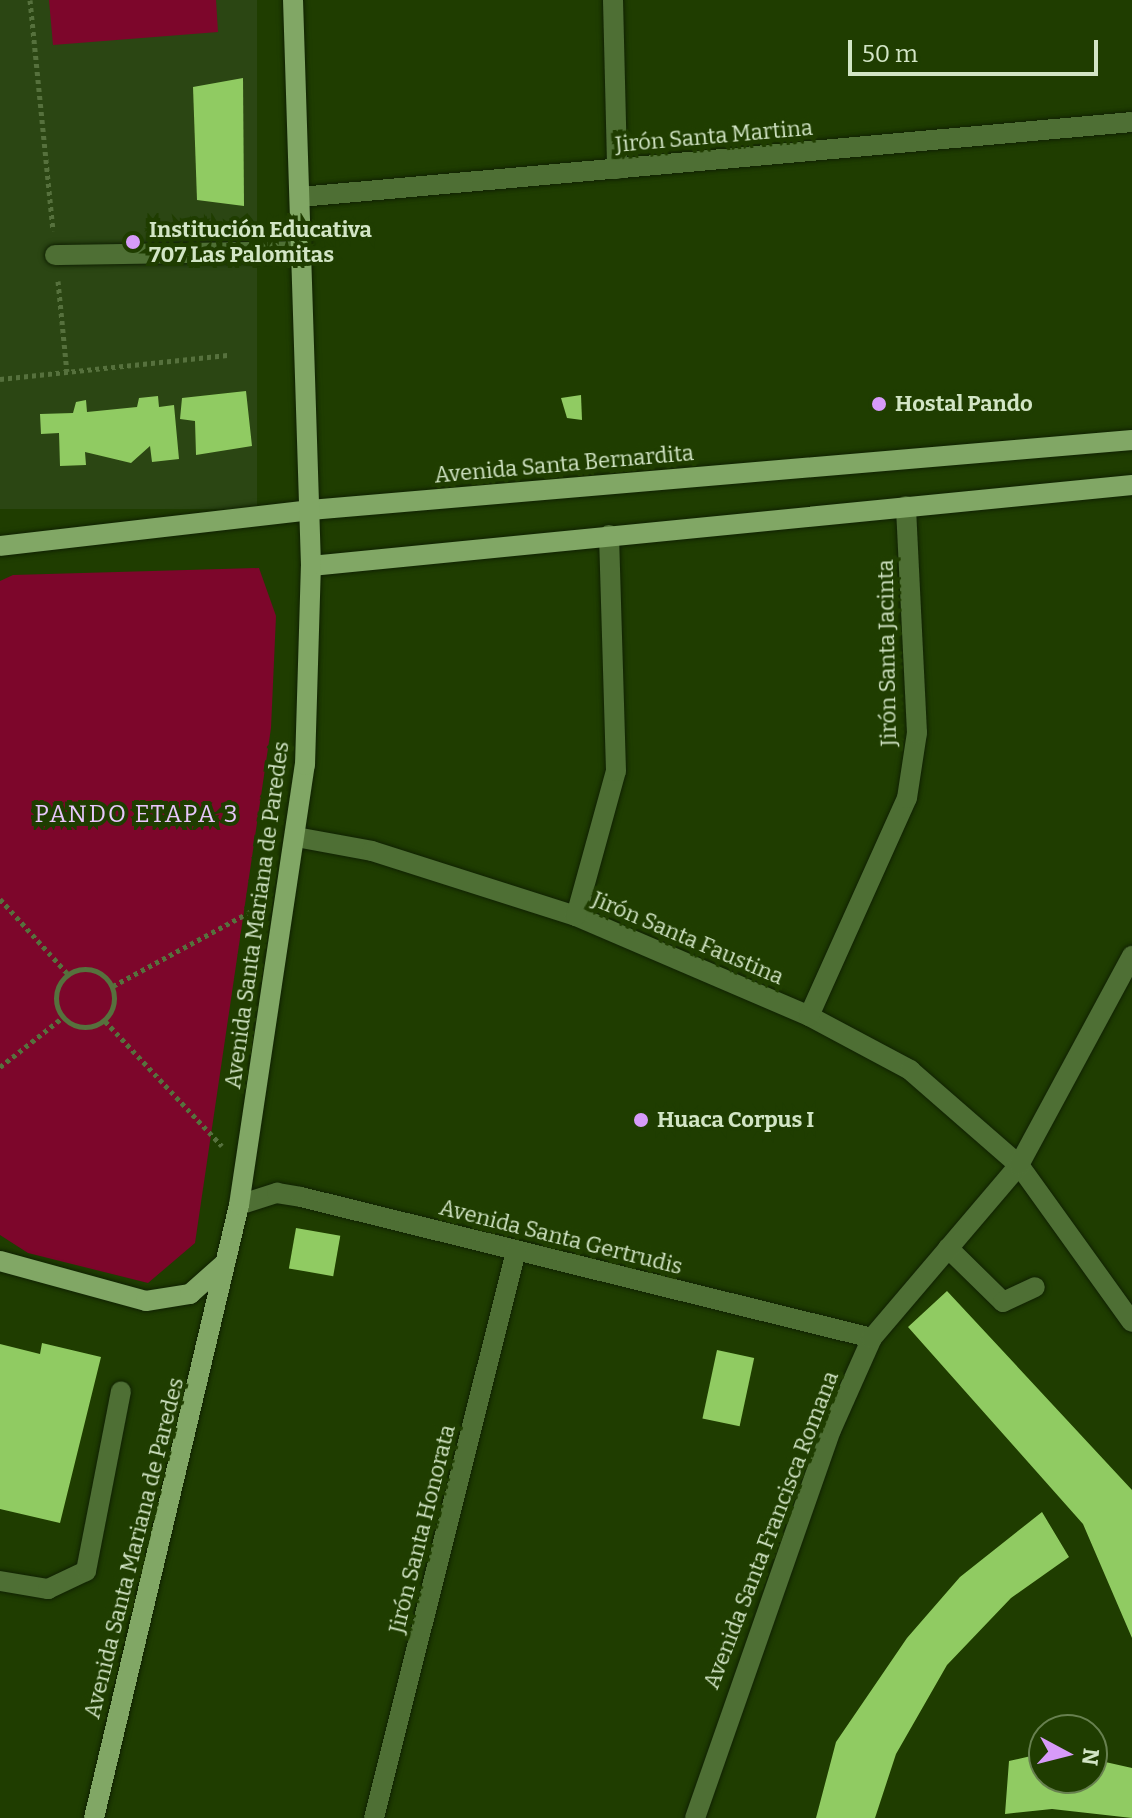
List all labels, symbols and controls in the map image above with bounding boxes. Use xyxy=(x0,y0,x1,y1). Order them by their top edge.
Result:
scale bar xyxy=(852,24,1102,74)
text: 50 m xyxy=(862,40,918,68)
street label: Jirón Santa Martina xyxy=(614,114,814,158)
place label: Institución Educativa 707 Las Palomitas xyxy=(149,216,372,268)
marker: Institución Educativa 707 Las Palomitas xyxy=(124,233,142,251)
place label: Hostal Pando xyxy=(895,391,1033,417)
marker: Hostal Pando xyxy=(870,395,888,413)
street label: Avenida Santa Bernardita xyxy=(433,440,695,488)
street label: Jirón Santa Jacinta xyxy=(872,559,902,747)
street label: Avenida Santa Mariana de Paredes xyxy=(220,740,294,1090)
district label: PANDO ETAPA 3 xyxy=(35,801,239,829)
street label: Jirón Santa Faustina xyxy=(588,886,788,990)
place label: Huaca Corpus I xyxy=(657,1107,814,1133)
marker: Huaca Corpus I xyxy=(632,1111,650,1129)
street label: Avenida Santa Gertrudis xyxy=(437,1194,685,1280)
street label: Avenida Santa Francisca Romana xyxy=(698,1367,844,1693)
street label: Avenida Santa Mariana de Paredes xyxy=(79,1375,189,1721)
street label: Jirón Santa Honorata xyxy=(383,1422,461,1636)
north arrow xyxy=(1028,1714,1108,1794)
text: N xyxy=(1076,1747,1105,1767)

